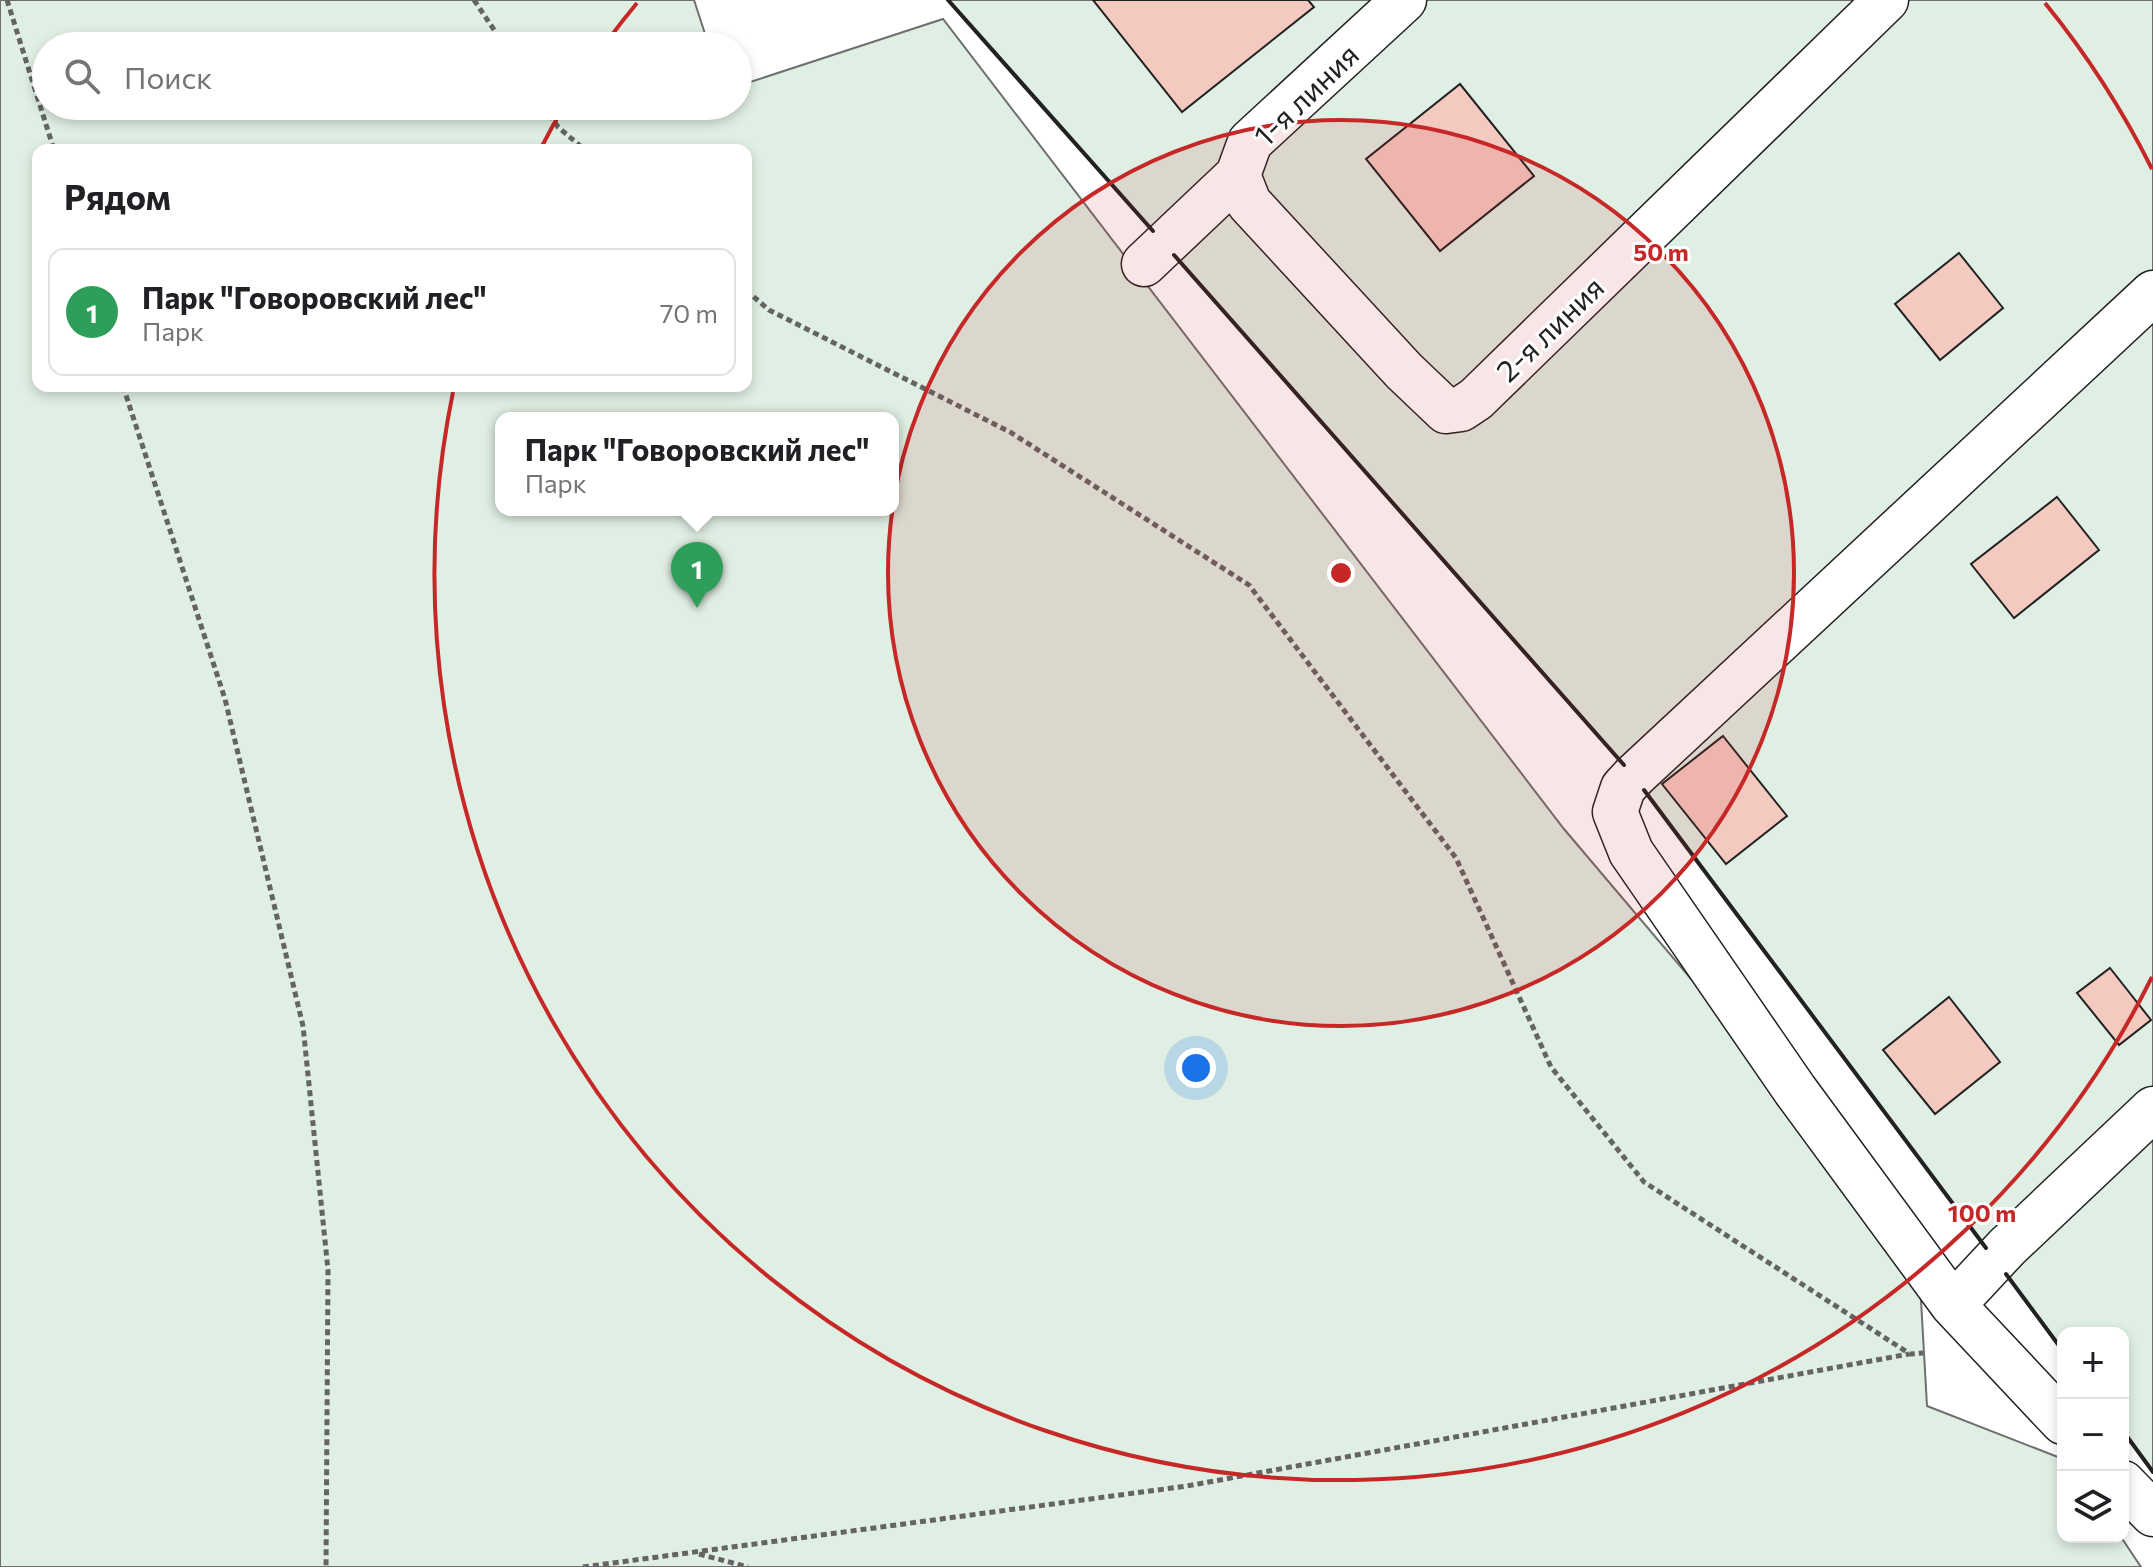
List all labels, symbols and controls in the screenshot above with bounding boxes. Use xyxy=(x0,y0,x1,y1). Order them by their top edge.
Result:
search box xyxy=(32,32,752,120)
street label: 1-я линия xyxy=(1245,35,1365,153)
icon: search xyxy=(60,54,104,98)
text: Поиск xyxy=(124,58,212,95)
text: Рядом xyxy=(64,175,171,217)
text: 50 m xyxy=(1633,237,1689,266)
street label: 2-я линия xyxy=(1487,268,1611,388)
text: Парк "Говоровский лес" xyxy=(142,278,487,315)
text: 1 xyxy=(86,297,98,328)
text: 70 m xyxy=(660,297,718,328)
text: Парк xyxy=(142,315,204,346)
popup xyxy=(495,412,899,516)
text: Парк "Говоровский лес" xyxy=(525,430,869,467)
text: Парк xyxy=(525,467,587,498)
pin: 1 xyxy=(671,542,723,608)
centre of rings xyxy=(1327,559,1355,587)
your location xyxy=(1176,1048,1216,1088)
text: 100 m xyxy=(1948,1198,2016,1227)
map controls xyxy=(2057,1327,2129,1543)
button: + xyxy=(2057,1327,2129,1399)
button: − xyxy=(2057,1399,2129,1471)
button: layers xyxy=(2057,1471,2129,1543)

